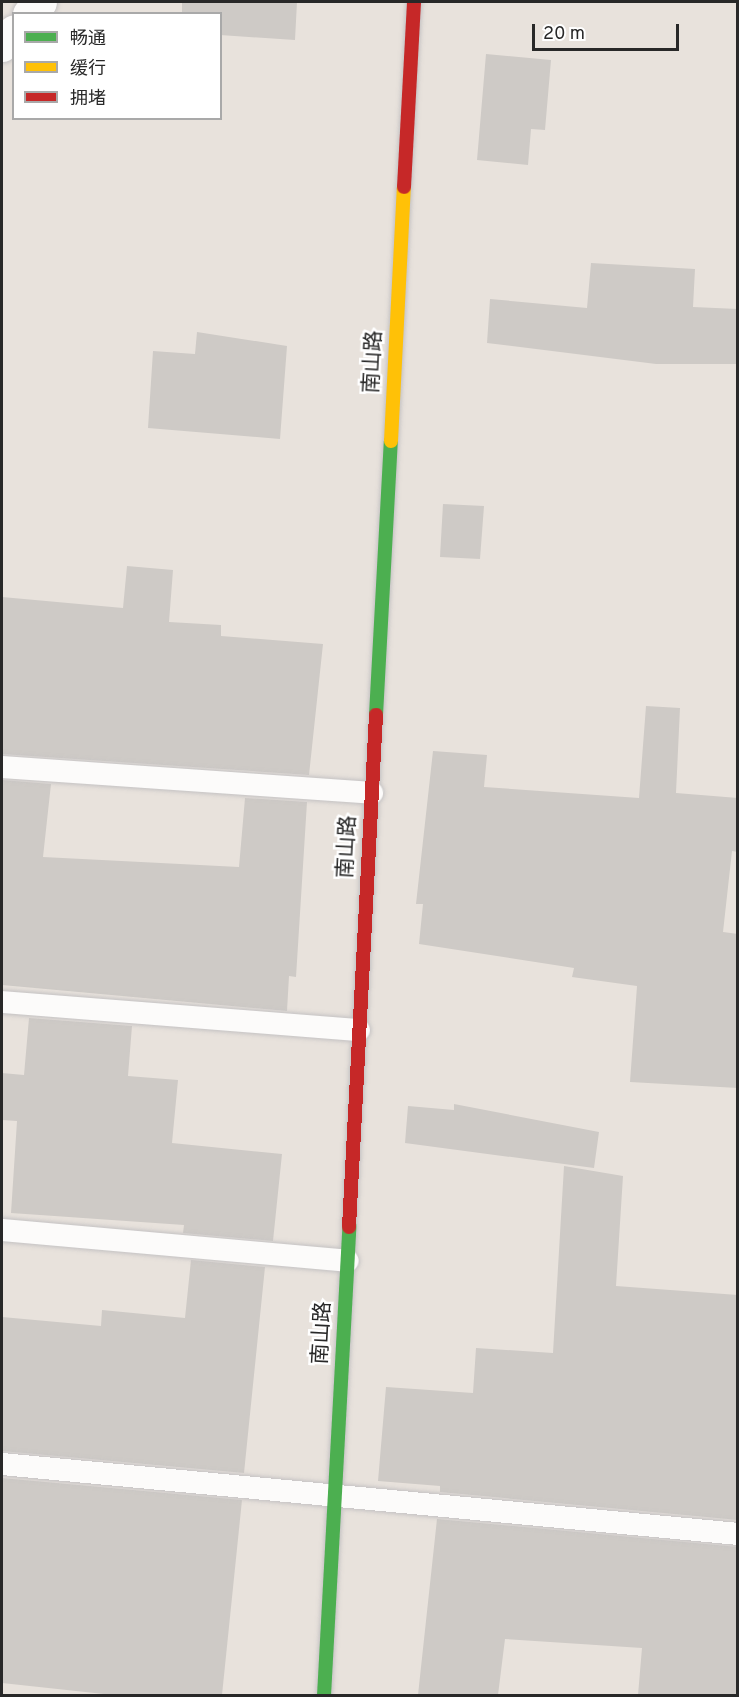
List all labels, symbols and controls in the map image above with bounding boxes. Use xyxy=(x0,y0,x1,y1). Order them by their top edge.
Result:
legend xyxy=(12,12,222,120)
scale bar xyxy=(535,12,682,50)
text: 20 m xyxy=(543,23,585,46)
text: 畅通 xyxy=(70,28,106,51)
text: 缓行 xyxy=(70,58,106,81)
text: 拥堵 xyxy=(70,88,106,111)
street label: 南山路 xyxy=(360,330,388,394)
street label: 南山路 xyxy=(334,815,362,879)
street label: 南山路 xyxy=(309,1301,337,1365)

